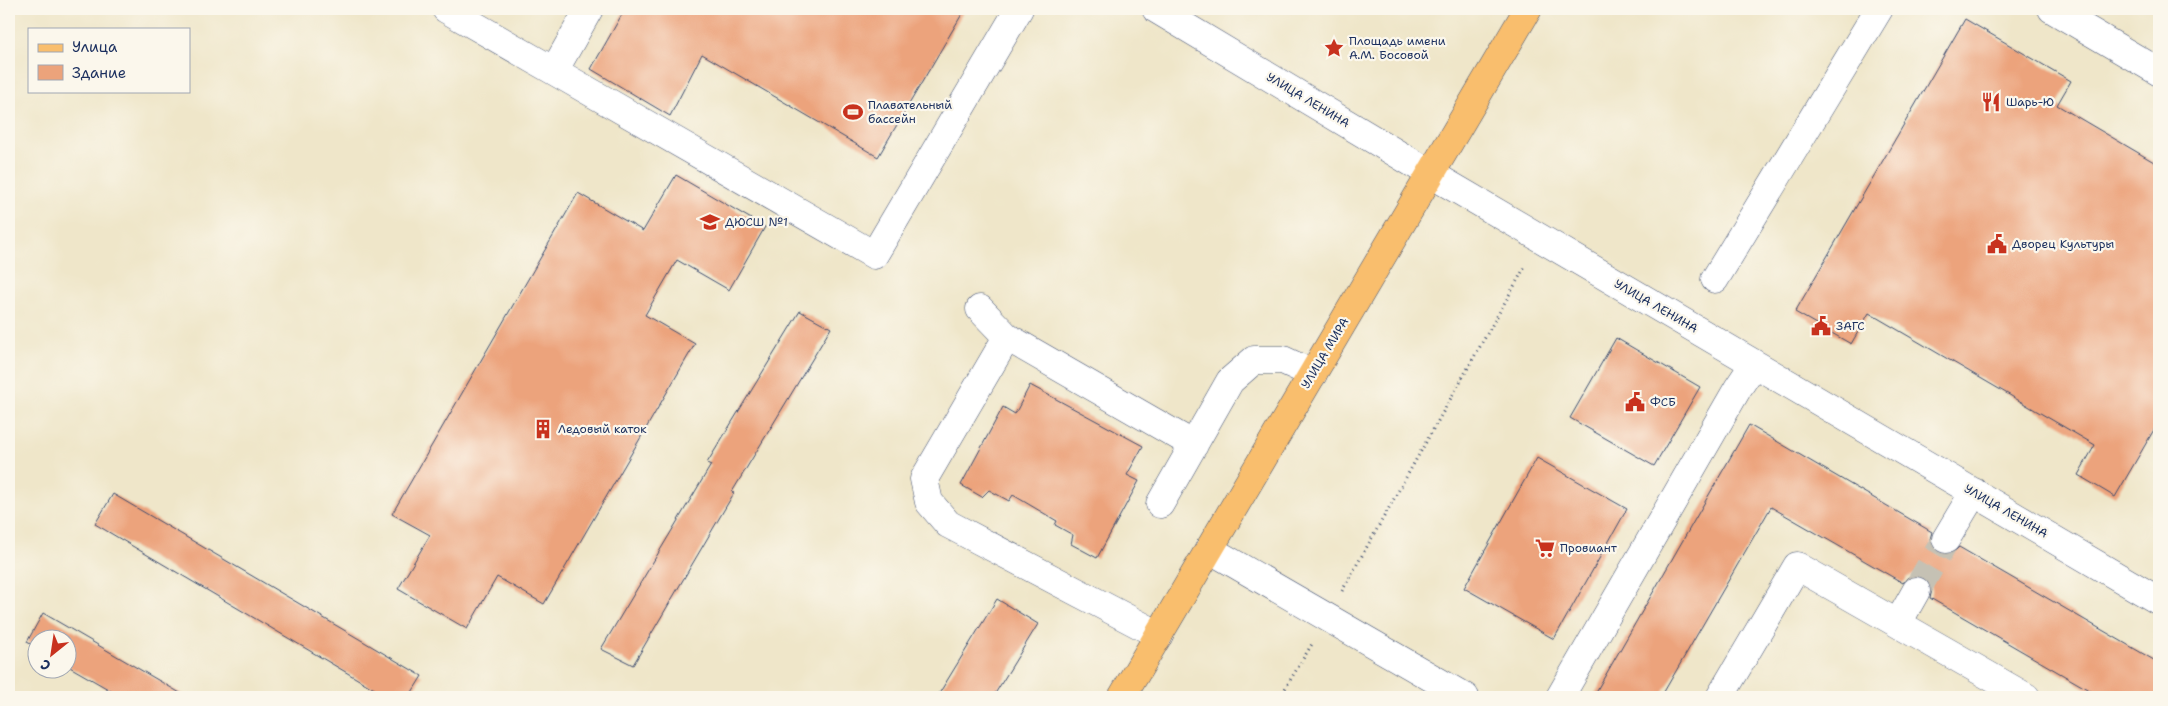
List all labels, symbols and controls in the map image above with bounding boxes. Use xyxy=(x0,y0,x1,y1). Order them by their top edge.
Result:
legend xyxy=(28,28,190,92)
place label: Площадь имени А.М. Босовой xyxy=(1349,33,1446,63)
text: Улица xyxy=(72,37,118,57)
place icon: Площадь имени А.М. Босовой xyxy=(1323,37,1345,59)
text: Здание xyxy=(72,63,126,83)
street label: УЛИЦА ЛЕНИНА xyxy=(1263,69,1353,131)
restaurant icon: Шарь-Ю xyxy=(1980,91,2002,113)
place label: Шарь-Ю xyxy=(2006,94,2054,110)
place label: Плавательный бассейн xyxy=(868,97,952,127)
sports icon: Плавательный бассейн xyxy=(842,101,864,123)
school or university icon: ДЮСШ №1 xyxy=(699,211,721,233)
place label: ДЮСШ №1 xyxy=(725,214,788,230)
public building icon: Дворец Культуры xyxy=(1986,233,2008,255)
place label: Дворец Культуры xyxy=(2012,236,2114,252)
street label: УЛИЦА ЛЕНИНА xyxy=(1611,275,1701,337)
street label: УЛИЦА МИРА xyxy=(1297,314,1353,392)
public building icon: ЗАГС xyxy=(1810,315,1832,337)
place label: ЗАГС xyxy=(1836,318,1865,334)
public building icon: ФСБ xyxy=(1624,391,1646,413)
place label: ФСБ xyxy=(1650,394,1676,410)
building icon: Ледовый каток xyxy=(532,418,554,440)
place label: Ледовый каток xyxy=(558,421,647,437)
street label: УЛИЦА ЛЕНИНА xyxy=(1961,480,2051,542)
supermarket icon: Провиант xyxy=(1534,537,1556,559)
place label: Провиант xyxy=(1560,540,1618,556)
north arrow xyxy=(28,628,78,678)
text: С xyxy=(37,655,54,675)

